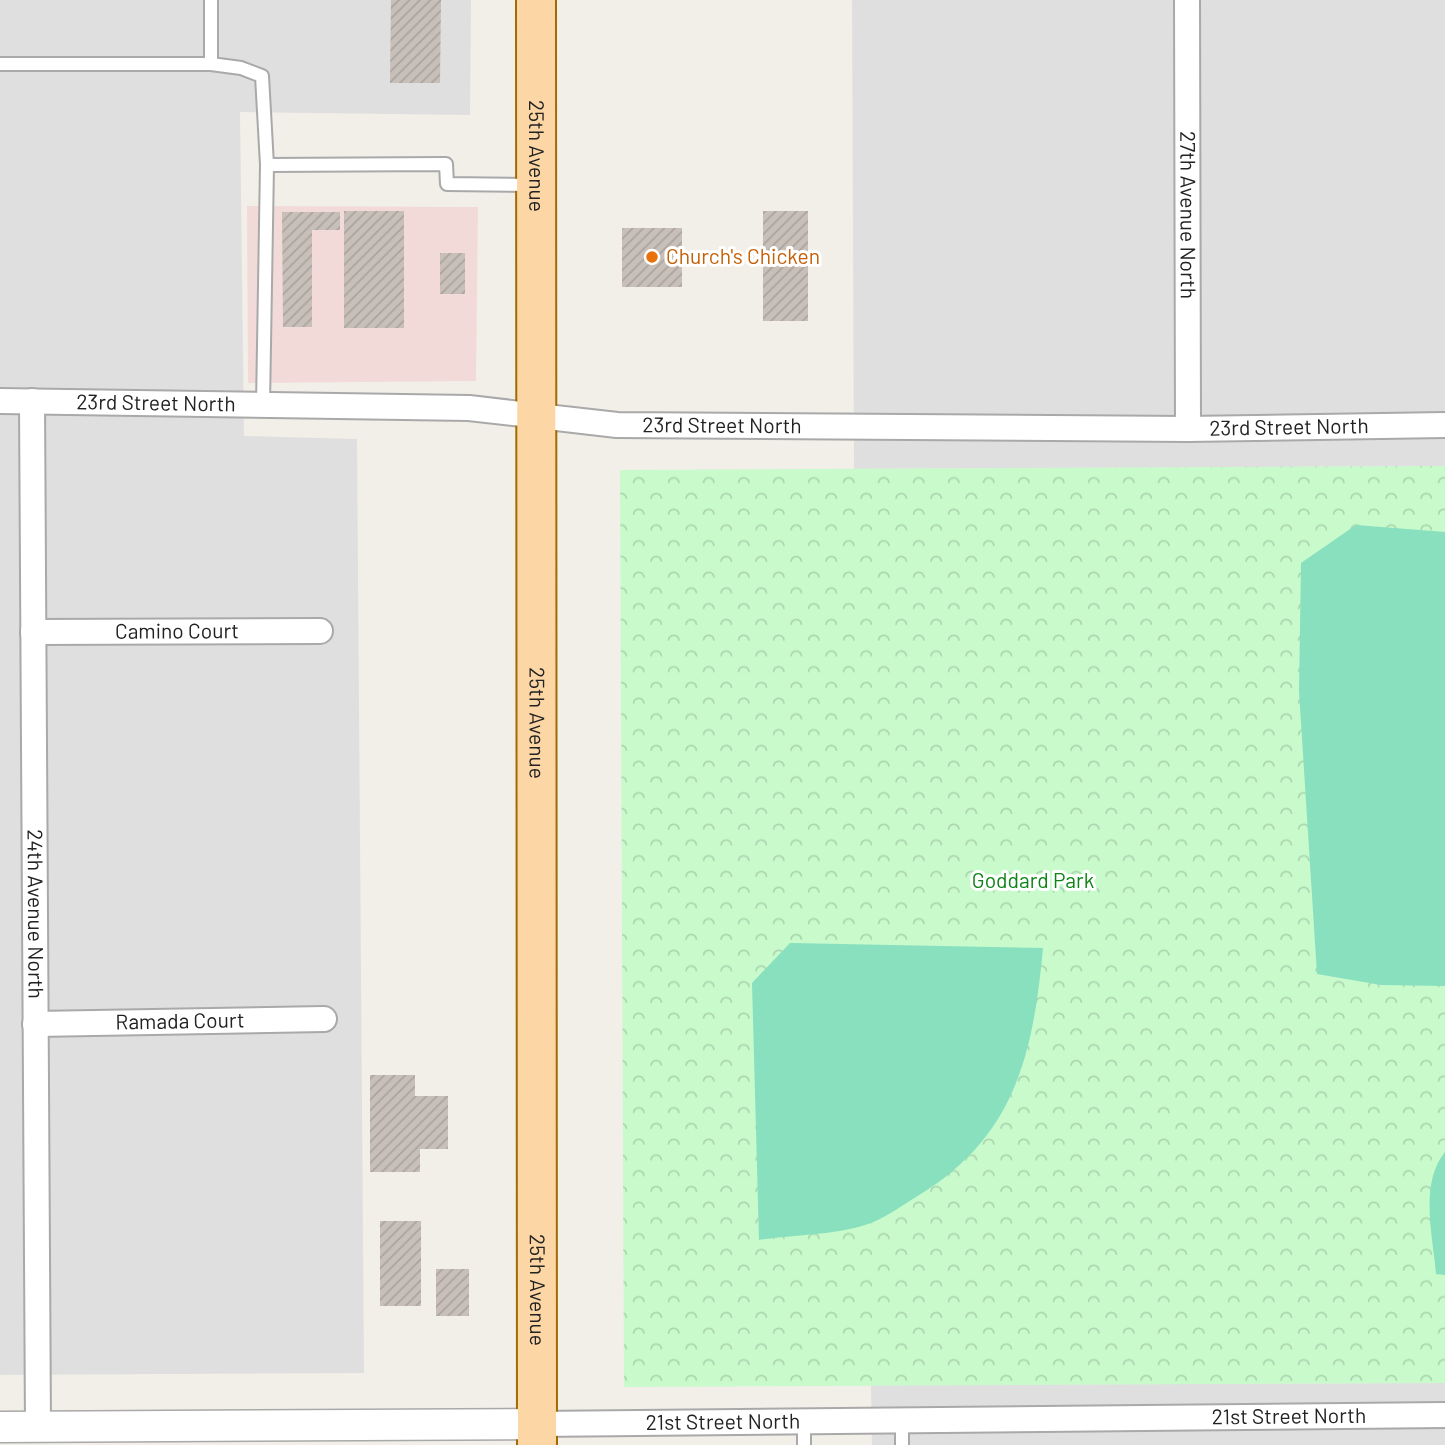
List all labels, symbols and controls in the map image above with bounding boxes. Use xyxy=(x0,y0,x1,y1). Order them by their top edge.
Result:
street label: 25th Avenue xyxy=(525,100,550,212)
street label: 27th Avenue North xyxy=(1176,131,1202,299)
place label: Church's Chicken xyxy=(666,243,820,268)
marker: Church's Chicken xyxy=(644,249,660,265)
street label: 23rd Street North xyxy=(76,388,236,416)
street label: 23rd Street North xyxy=(642,411,802,437)
street label: 23rd Street North xyxy=(1209,412,1369,440)
street label: Camino Court xyxy=(115,617,239,643)
street label: 25th Avenue xyxy=(525,667,551,779)
street label: 24th Avenue North xyxy=(24,829,49,999)
park label: Goddard Park xyxy=(972,867,1094,892)
street label: Ramada Court xyxy=(115,1006,245,1034)
street label: 25th Avenue xyxy=(526,1234,551,1346)
street label: 21st Street North xyxy=(1212,1402,1366,1428)
street label: 21st Street North xyxy=(646,1407,800,1434)

